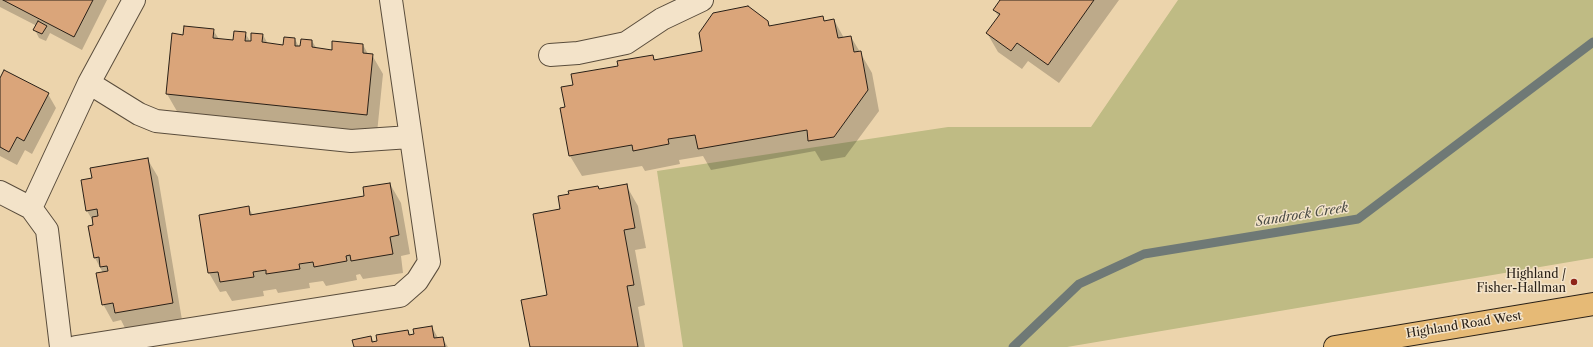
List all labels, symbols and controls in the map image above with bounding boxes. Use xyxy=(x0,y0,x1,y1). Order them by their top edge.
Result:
water label: Sandrock Creek xyxy=(1255,200,1349,230)
place label: Highland / Fisher-Hallman xyxy=(1476,268,1566,296)
marker: Highland / Fisher-Hallman xyxy=(1569,277,1579,287)
street label: Highland Road West xyxy=(1405,309,1523,341)

